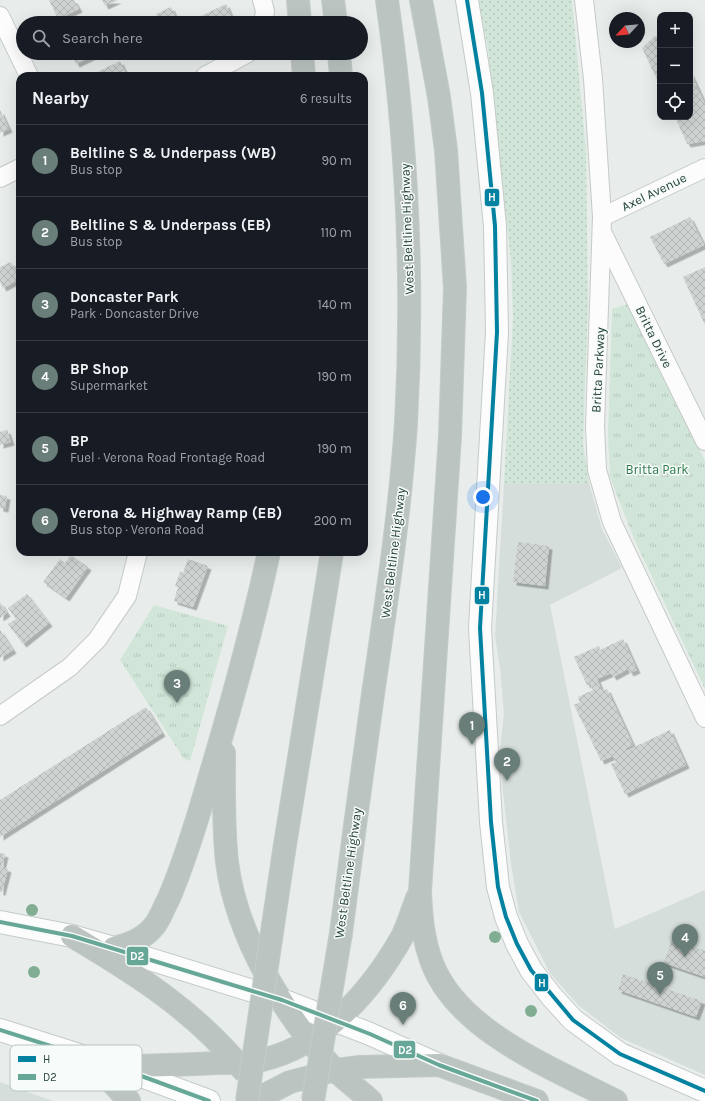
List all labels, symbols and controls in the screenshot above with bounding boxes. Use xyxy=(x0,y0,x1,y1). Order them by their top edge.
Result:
north arrow xyxy=(609,12,645,48)
map controls xyxy=(657,12,693,120)
button: + xyxy=(657,12,693,48)
search box xyxy=(16,16,368,60)
icon: search xyxy=(30,27,52,49)
text: Search here xyxy=(62,29,143,47)
button: − xyxy=(657,48,693,84)
button: locate xyxy=(657,84,693,120)
text: Nearby xyxy=(32,88,89,108)
text: 6 results xyxy=(300,91,352,106)
text: Beltline S & Underpass (WB) xyxy=(70,144,277,162)
text: 1 xyxy=(43,153,47,168)
text: 90 m xyxy=(321,153,352,168)
text: Bus stop xyxy=(70,162,122,177)
street label: West Beltline Highway xyxy=(397,163,417,295)
street label: Axel Avenue xyxy=(619,170,689,214)
line badge: H xyxy=(484,188,500,207)
text: H xyxy=(488,191,496,204)
text: Beltline S & Underpass (EB) xyxy=(70,216,271,234)
text: 2 xyxy=(41,225,49,240)
text: 110 m xyxy=(320,225,352,240)
text: Bus stop xyxy=(70,234,122,249)
text: Doncaster Park xyxy=(70,288,179,306)
text: 3 xyxy=(41,297,49,312)
text: 140 m xyxy=(317,297,352,312)
street label: Britta Drive xyxy=(633,304,676,371)
text: Park · Doncaster Drive xyxy=(70,306,199,321)
street label: Britta Parkway xyxy=(588,327,608,413)
text: BP Shop xyxy=(70,360,129,378)
text: 4 xyxy=(41,369,49,384)
text: 190 m xyxy=(317,369,352,384)
text: Supermarket xyxy=(70,378,148,393)
text: BP xyxy=(70,432,88,450)
text: 5 xyxy=(41,441,49,456)
text: 190 m xyxy=(317,441,352,456)
text: Fuel · Verona Road Frontage Road xyxy=(70,450,265,465)
park label: Britta Park xyxy=(625,462,689,477)
street label: West Beltline Highway xyxy=(378,487,408,619)
your location xyxy=(473,487,493,507)
text: Verona & Highway Ramp (EB) xyxy=(70,504,282,522)
text: 6 xyxy=(41,513,49,528)
text: 200 m xyxy=(314,513,352,528)
text: Bus stop · Verona Road xyxy=(70,522,204,537)
line badge: H xyxy=(474,586,490,605)
text: H xyxy=(478,589,486,602)
pin: 3 xyxy=(164,670,190,703)
pin: 1 xyxy=(459,712,485,745)
pin: 2 xyxy=(494,748,520,781)
street label: West Beltline Highway xyxy=(331,807,365,939)
pin: 4 xyxy=(672,924,698,957)
line badge: D2 xyxy=(126,946,149,966)
text: D2 xyxy=(130,950,144,963)
pin: 5 xyxy=(647,962,673,995)
line badge: H xyxy=(534,973,549,992)
text: H xyxy=(538,977,546,990)
pin: 6 xyxy=(390,992,416,1025)
line badge: D2 xyxy=(393,1040,416,1059)
text: D2 xyxy=(398,1044,412,1057)
legend xyxy=(10,1045,142,1091)
text: H xyxy=(43,1053,50,1066)
text: D2 xyxy=(43,1071,57,1084)

